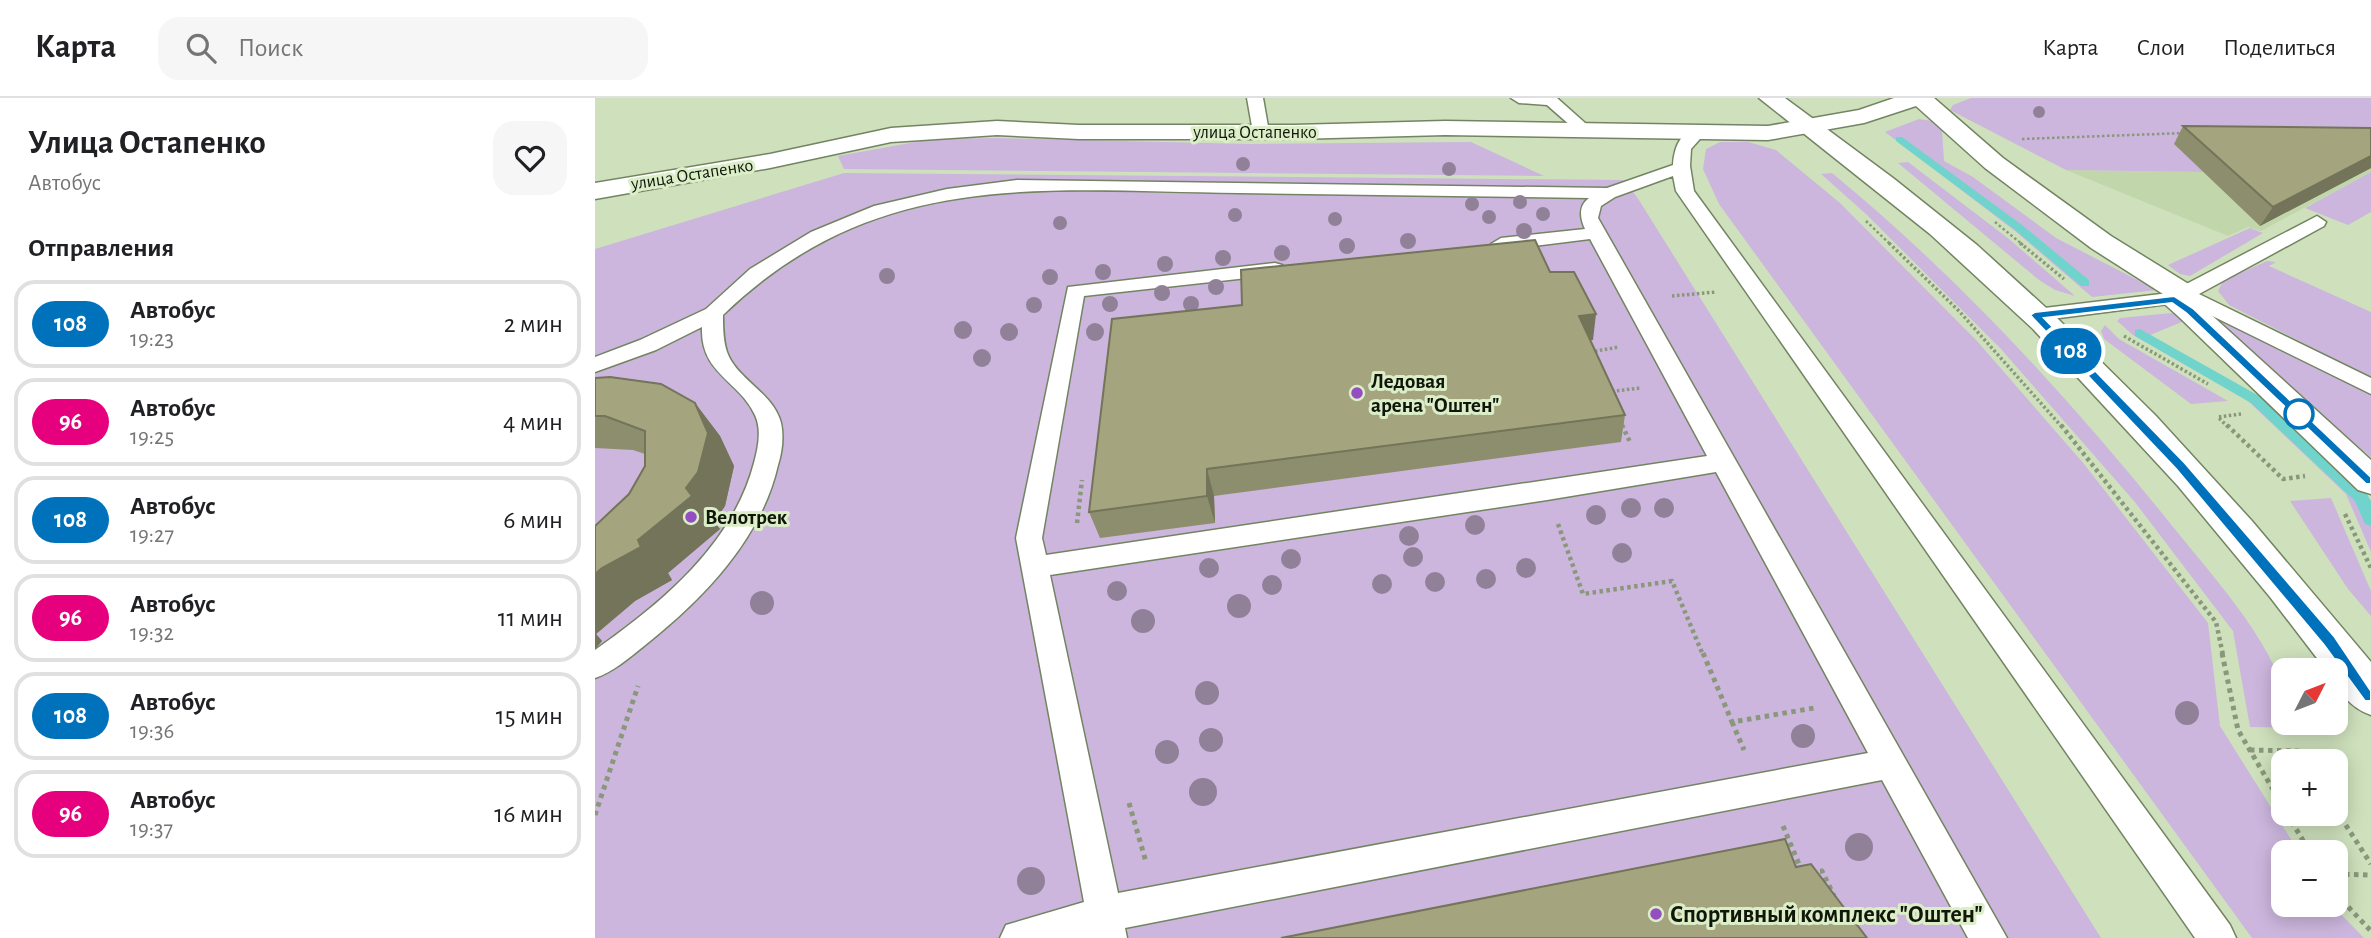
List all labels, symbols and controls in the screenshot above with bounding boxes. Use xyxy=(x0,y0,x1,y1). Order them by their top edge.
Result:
search box xyxy=(158,17,648,80)
icon: search xyxy=(182,29,220,67)
text: Карта xyxy=(35,31,116,64)
text: Поиск xyxy=(238,35,303,61)
text: Карта xyxy=(2042,36,2098,60)
text: Слои xyxy=(2136,36,2185,60)
text: Поделиться xyxy=(2223,36,2336,60)
button: heart xyxy=(493,121,567,195)
street label: улица Остапенко xyxy=(1192,124,1317,142)
text: Улица Остапенко xyxy=(28,127,266,160)
street label: улица Остапенко xyxy=(629,156,755,194)
text: Автобус xyxy=(28,172,101,195)
text: Отправления xyxy=(28,235,174,261)
text: Автобус xyxy=(130,297,216,323)
text: 2 мин xyxy=(504,311,563,337)
text: 108 xyxy=(54,312,87,336)
text: 19:23 xyxy=(130,328,174,351)
line badge: 108 xyxy=(2031,328,2111,374)
text: 108 xyxy=(2055,339,2087,363)
place label: Ледовая арена "Оштен" xyxy=(1371,371,1499,416)
marker: Ледовая арена "Оштен" xyxy=(1349,385,1365,401)
text: Автобус xyxy=(130,395,216,421)
unlabelled marker xyxy=(2284,399,2314,429)
text: 4 мин xyxy=(503,409,563,435)
text: 96 xyxy=(59,410,82,434)
text: 19:25 xyxy=(130,426,174,449)
text: Автобус xyxy=(130,493,216,519)
text: 6 мин xyxy=(503,507,563,533)
place label: Велотрек xyxy=(705,507,788,528)
text: 108 xyxy=(54,508,87,532)
marker: Велотрек xyxy=(683,509,699,525)
text: 19:27 xyxy=(130,524,174,547)
text: Автобус xyxy=(130,591,216,617)
text: 11 мин xyxy=(498,605,563,631)
text: 96 xyxy=(59,606,82,630)
text: 19:32 xyxy=(130,622,174,645)
north arrow xyxy=(2271,658,2349,735)
map controls xyxy=(2271,658,2348,917)
text: Автобус xyxy=(130,689,216,715)
text: 15 мин xyxy=(496,703,563,729)
text: 108 xyxy=(54,704,87,728)
text: 19:36 xyxy=(130,720,174,743)
button: + xyxy=(2271,749,2348,826)
text: Автобус xyxy=(130,787,216,813)
text: 16 мин xyxy=(494,801,563,827)
text: 96 xyxy=(59,802,82,826)
text: 19:37 xyxy=(130,818,173,841)
button: − xyxy=(2271,840,2348,917)
place label: Спортивный комплекс "Оштен" xyxy=(1670,903,1983,927)
marker: Спортивный комплекс "Оштен" xyxy=(1648,906,1664,922)

